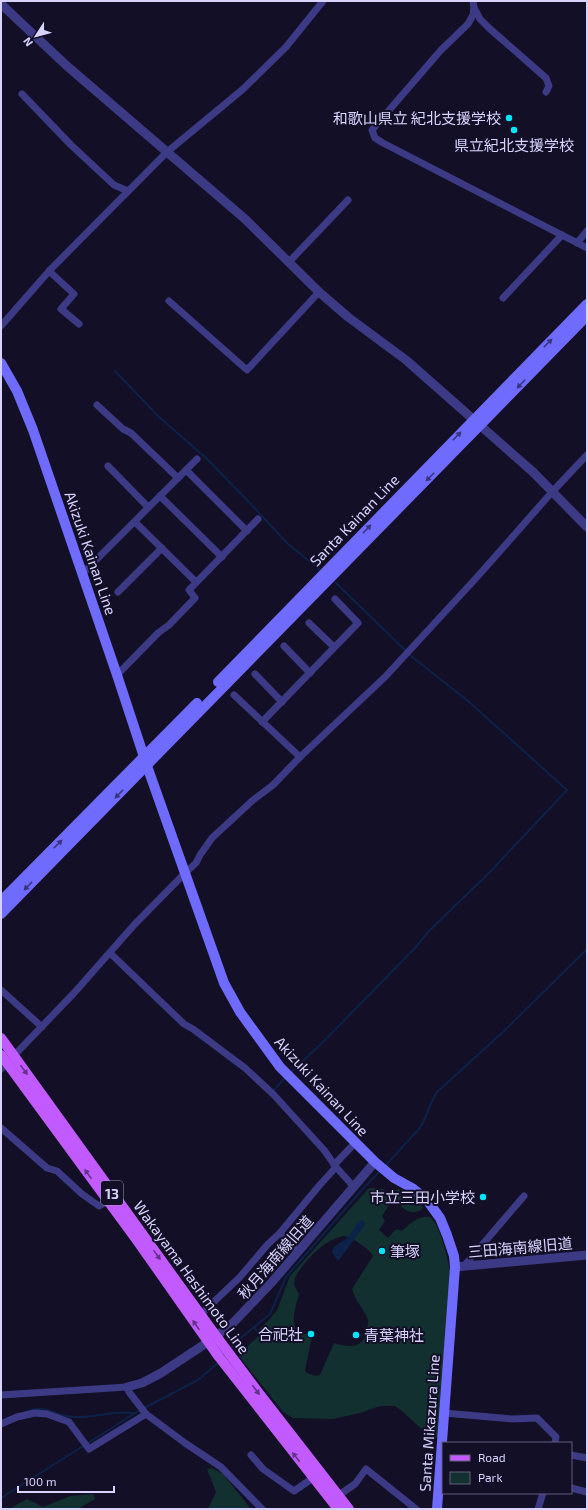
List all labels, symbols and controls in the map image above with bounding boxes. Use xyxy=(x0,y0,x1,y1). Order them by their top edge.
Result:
north arrow xyxy=(16,16,56,56)
text: N xyxy=(20,35,35,49)
place label: 和歌山県立 紀北支援学校 xyxy=(333,109,501,127)
marker: 和歌山県立 紀北支援学校 xyxy=(504,113,514,123)
marker: 県立紀北支援学校 xyxy=(509,125,519,135)
place label: 県立紀北支援学校 xyxy=(454,136,574,154)
one-way arrow xyxy=(544,338,553,348)
one-way arrow xyxy=(516,379,525,389)
one-way arrow xyxy=(452,431,462,441)
street label: Santa Kainan Line xyxy=(306,470,402,570)
one-way arrow xyxy=(425,472,434,482)
street label: Akizuki Kainan Line xyxy=(61,489,121,617)
one-way arrow xyxy=(362,524,371,534)
one-way arrow xyxy=(115,789,124,799)
one-way arrow xyxy=(53,839,63,849)
one-way arrow xyxy=(23,881,33,891)
street label: Akizuki Kainan Line xyxy=(271,1032,373,1140)
one-way arrow xyxy=(20,1064,28,1075)
one-way arrow xyxy=(84,1169,92,1179)
road number: 13 xyxy=(101,1181,123,1205)
place label: 市立三田小学校 xyxy=(370,1188,475,1206)
marker: 市立三田小学校 xyxy=(478,1192,488,1202)
street label: Wakayama Hashimoto Line xyxy=(130,1197,254,1357)
street label: 秋月海南線旧道 xyxy=(234,1211,316,1303)
street label: 三田海南線旧道 xyxy=(467,1233,573,1261)
place label: 筆塚 xyxy=(390,1242,420,1260)
marker: 筆塚 xyxy=(377,1246,387,1256)
one-way arrow xyxy=(153,1250,161,1260)
one-way arrow xyxy=(192,1320,200,1331)
place label: 合祀社 xyxy=(258,1325,303,1343)
place label: 青葉神社 xyxy=(364,1326,424,1344)
marker: 合祀社 xyxy=(306,1329,316,1339)
marker: 青葉神社 xyxy=(351,1330,361,1340)
street label: Santa Mikazura Line xyxy=(415,1354,443,1492)
one-way arrow xyxy=(252,1385,261,1396)
legend xyxy=(442,1442,572,1494)
text: Road xyxy=(478,1450,506,1464)
one-way arrow xyxy=(292,1451,300,1462)
scale bar xyxy=(18,1468,114,1494)
text: Park xyxy=(478,1470,503,1484)
text: 100 m xyxy=(24,1474,56,1488)

